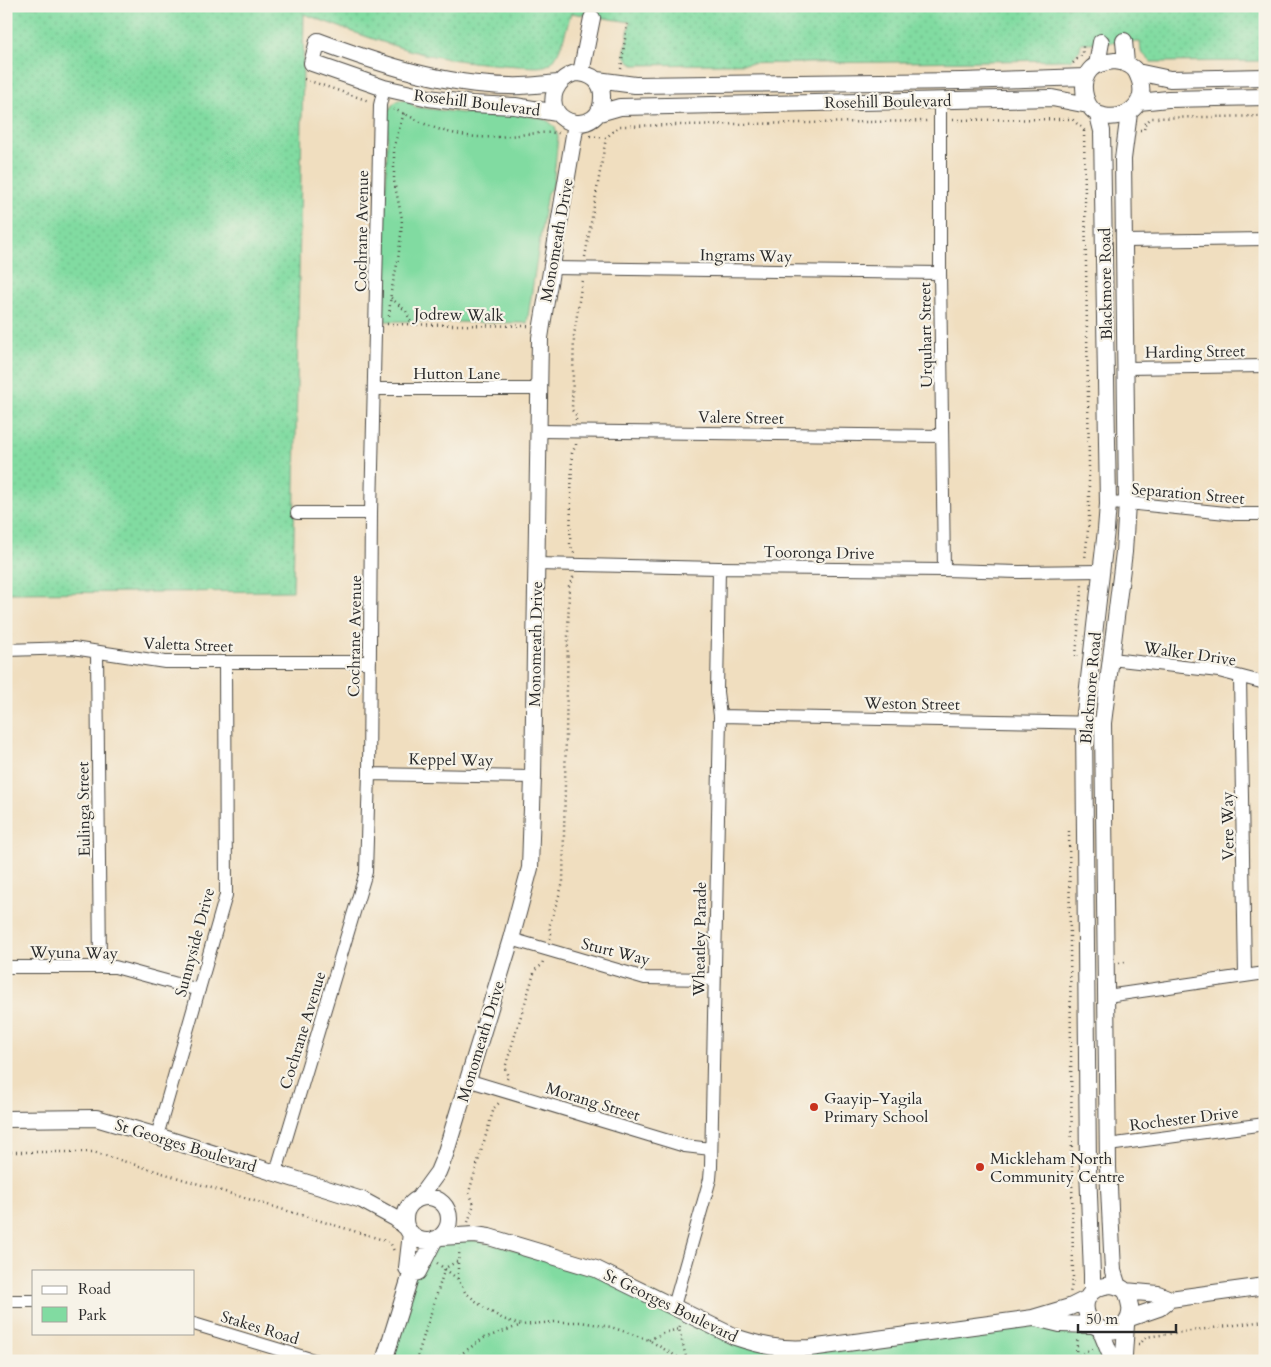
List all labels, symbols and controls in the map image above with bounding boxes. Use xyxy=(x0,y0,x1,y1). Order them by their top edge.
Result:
street label: Rosehill Boulevard xyxy=(412,84,542,122)
street label: Rosehill Boulevard xyxy=(824,90,952,114)
street label: Cochrane Avenue xyxy=(350,170,374,292)
street label: Monomeath Drive xyxy=(535,176,579,304)
street label: Blackmore Road xyxy=(1094,227,1118,340)
street label: Ingrams Way xyxy=(700,244,793,268)
street label: Urquhart Street xyxy=(914,282,938,388)
street label: Jodrew Walk xyxy=(412,303,505,327)
street label: Harding Street xyxy=(1145,340,1245,364)
street label: Hutton Lane xyxy=(413,363,501,385)
street label: Valere Street xyxy=(698,406,784,430)
street label: Separation Street xyxy=(1130,478,1245,510)
street label: Tooronga Drive xyxy=(763,541,875,565)
street label: Cochrane Avenue xyxy=(343,575,367,697)
street label: Monomeath Drive xyxy=(524,581,548,707)
street label: Blackmore Road xyxy=(1075,631,1107,745)
street label: Valetta Street xyxy=(143,632,233,658)
street label: Walker Drive xyxy=(1141,636,1238,671)
street label: Weston Street xyxy=(863,692,960,716)
street label: Keppel Way xyxy=(408,748,494,772)
street label: Eulinga Street xyxy=(72,761,96,857)
street label: Vere Way xyxy=(1216,791,1240,861)
street label: Wheatley Parade xyxy=(688,881,712,998)
street label: Sunnyside Drive xyxy=(170,885,220,999)
street label: Sturt Way xyxy=(579,933,653,971)
street label: Wyuna Way xyxy=(29,941,119,965)
street label: Cochrane Avenue xyxy=(275,969,331,1092)
street label: Monomeath Drive xyxy=(452,978,510,1105)
street label: Morang Street xyxy=(543,1077,642,1127)
place label: Gaayip-Yagila Primary School xyxy=(824,1088,928,1128)
marker: Gaayip-Yagila Primary School xyxy=(808,1101,820,1113)
street label: Rochester Drive xyxy=(1128,1101,1240,1137)
street label: St Georges Boulevard xyxy=(112,1114,260,1178)
place label: Mickleham North Community Centre xyxy=(990,1148,1125,1188)
marker: Mickleham North Community Centre xyxy=(974,1161,986,1173)
street label: St Georges Boulevard xyxy=(600,1264,742,1348)
legend xyxy=(32,1270,195,1334)
text: Road xyxy=(78,1279,111,1299)
scale bar xyxy=(1078,1302,1176,1334)
text: Park xyxy=(78,1305,107,1325)
street label: Stakes Road xyxy=(218,1306,302,1350)
text: 50 m xyxy=(1086,1309,1118,1329)

